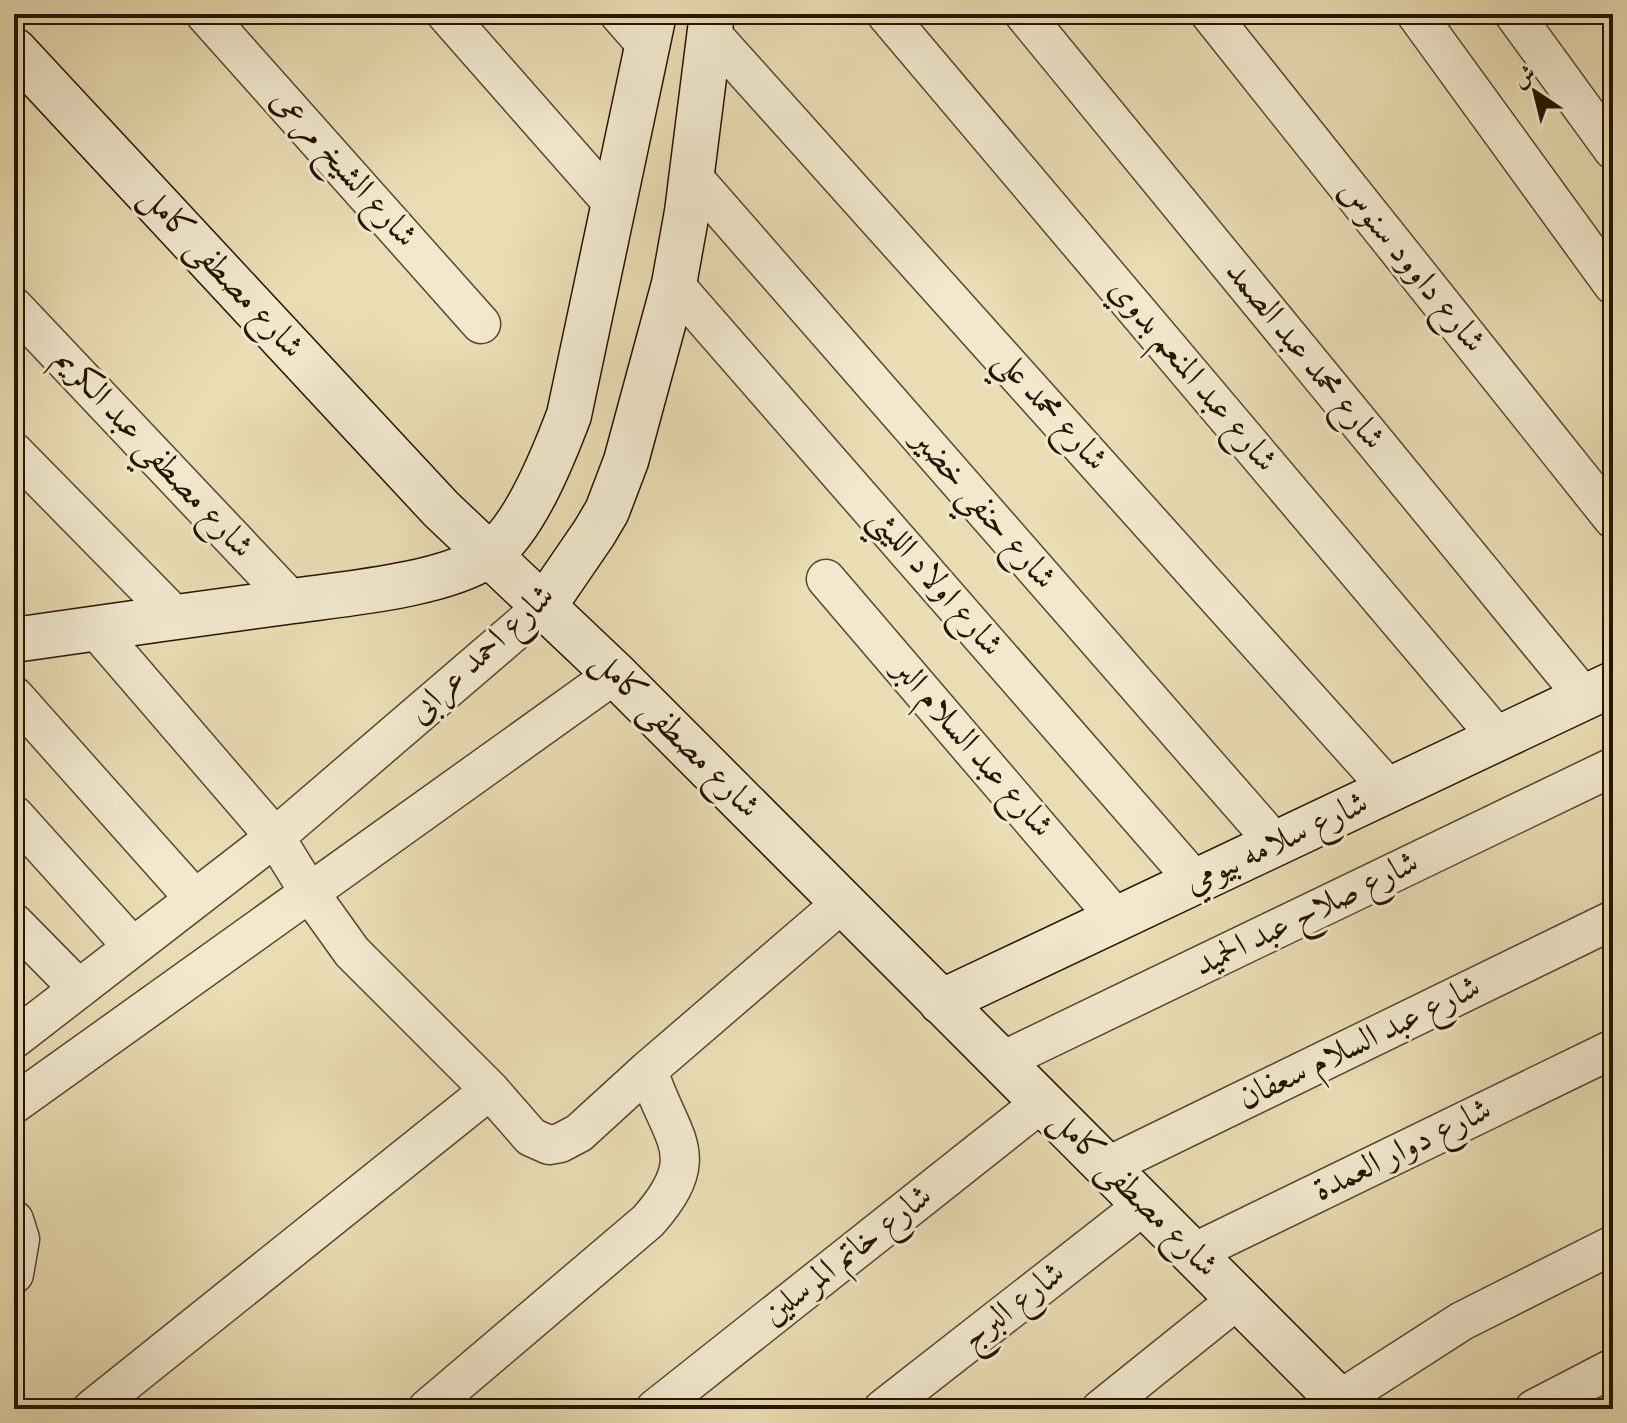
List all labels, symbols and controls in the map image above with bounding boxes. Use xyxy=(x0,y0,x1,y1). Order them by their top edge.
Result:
north arrow xyxy=(1495,52,1575,132)
text: ش xyxy=(1507,59,1543,97)
street label: شارع الشيخ مرعى xyxy=(255,78,428,262)
street label: شارع داوود سنوس xyxy=(1325,169,1497,365)
street label: شارع مصطفى كامل xyxy=(127,175,315,372)
street label: شارع محمد عبد الصمد xyxy=(1211,251,1396,462)
street label: شارع عبد المنعم بدوي xyxy=(1093,268,1288,487)
street label: شارع مصطفي عبد الكريم xyxy=(37,337,264,575)
street label: شارع محمد علي xyxy=(978,339,1118,487)
street label: شارع حنفي خضير xyxy=(892,416,1067,606)
street label: شارع اولاد الليثي xyxy=(853,497,1014,671)
street label: شارع احمد عرابى xyxy=(397,574,568,737)
street label: شارع مصطفى كامل xyxy=(578,639,771,832)
street label: شارع عبد السلام البر xyxy=(876,646,1064,851)
street label: شارع سلامه بيومي xyxy=(1177,780,1377,909)
street label: شارع صلاح عبد الحميد xyxy=(1186,839,1429,992)
street label: شارع عبد السلام سعفان xyxy=(1230,964,1491,1126)
street label: شارع دوار العمدة xyxy=(1305,1087,1501,1216)
street label: شارع مصطفى كامل xyxy=(1036,1098,1229,1291)
street label: شارع خاتم المرسلين xyxy=(752,1174,945,1340)
street label: شارع البرج xyxy=(951,1251,1078,1365)

